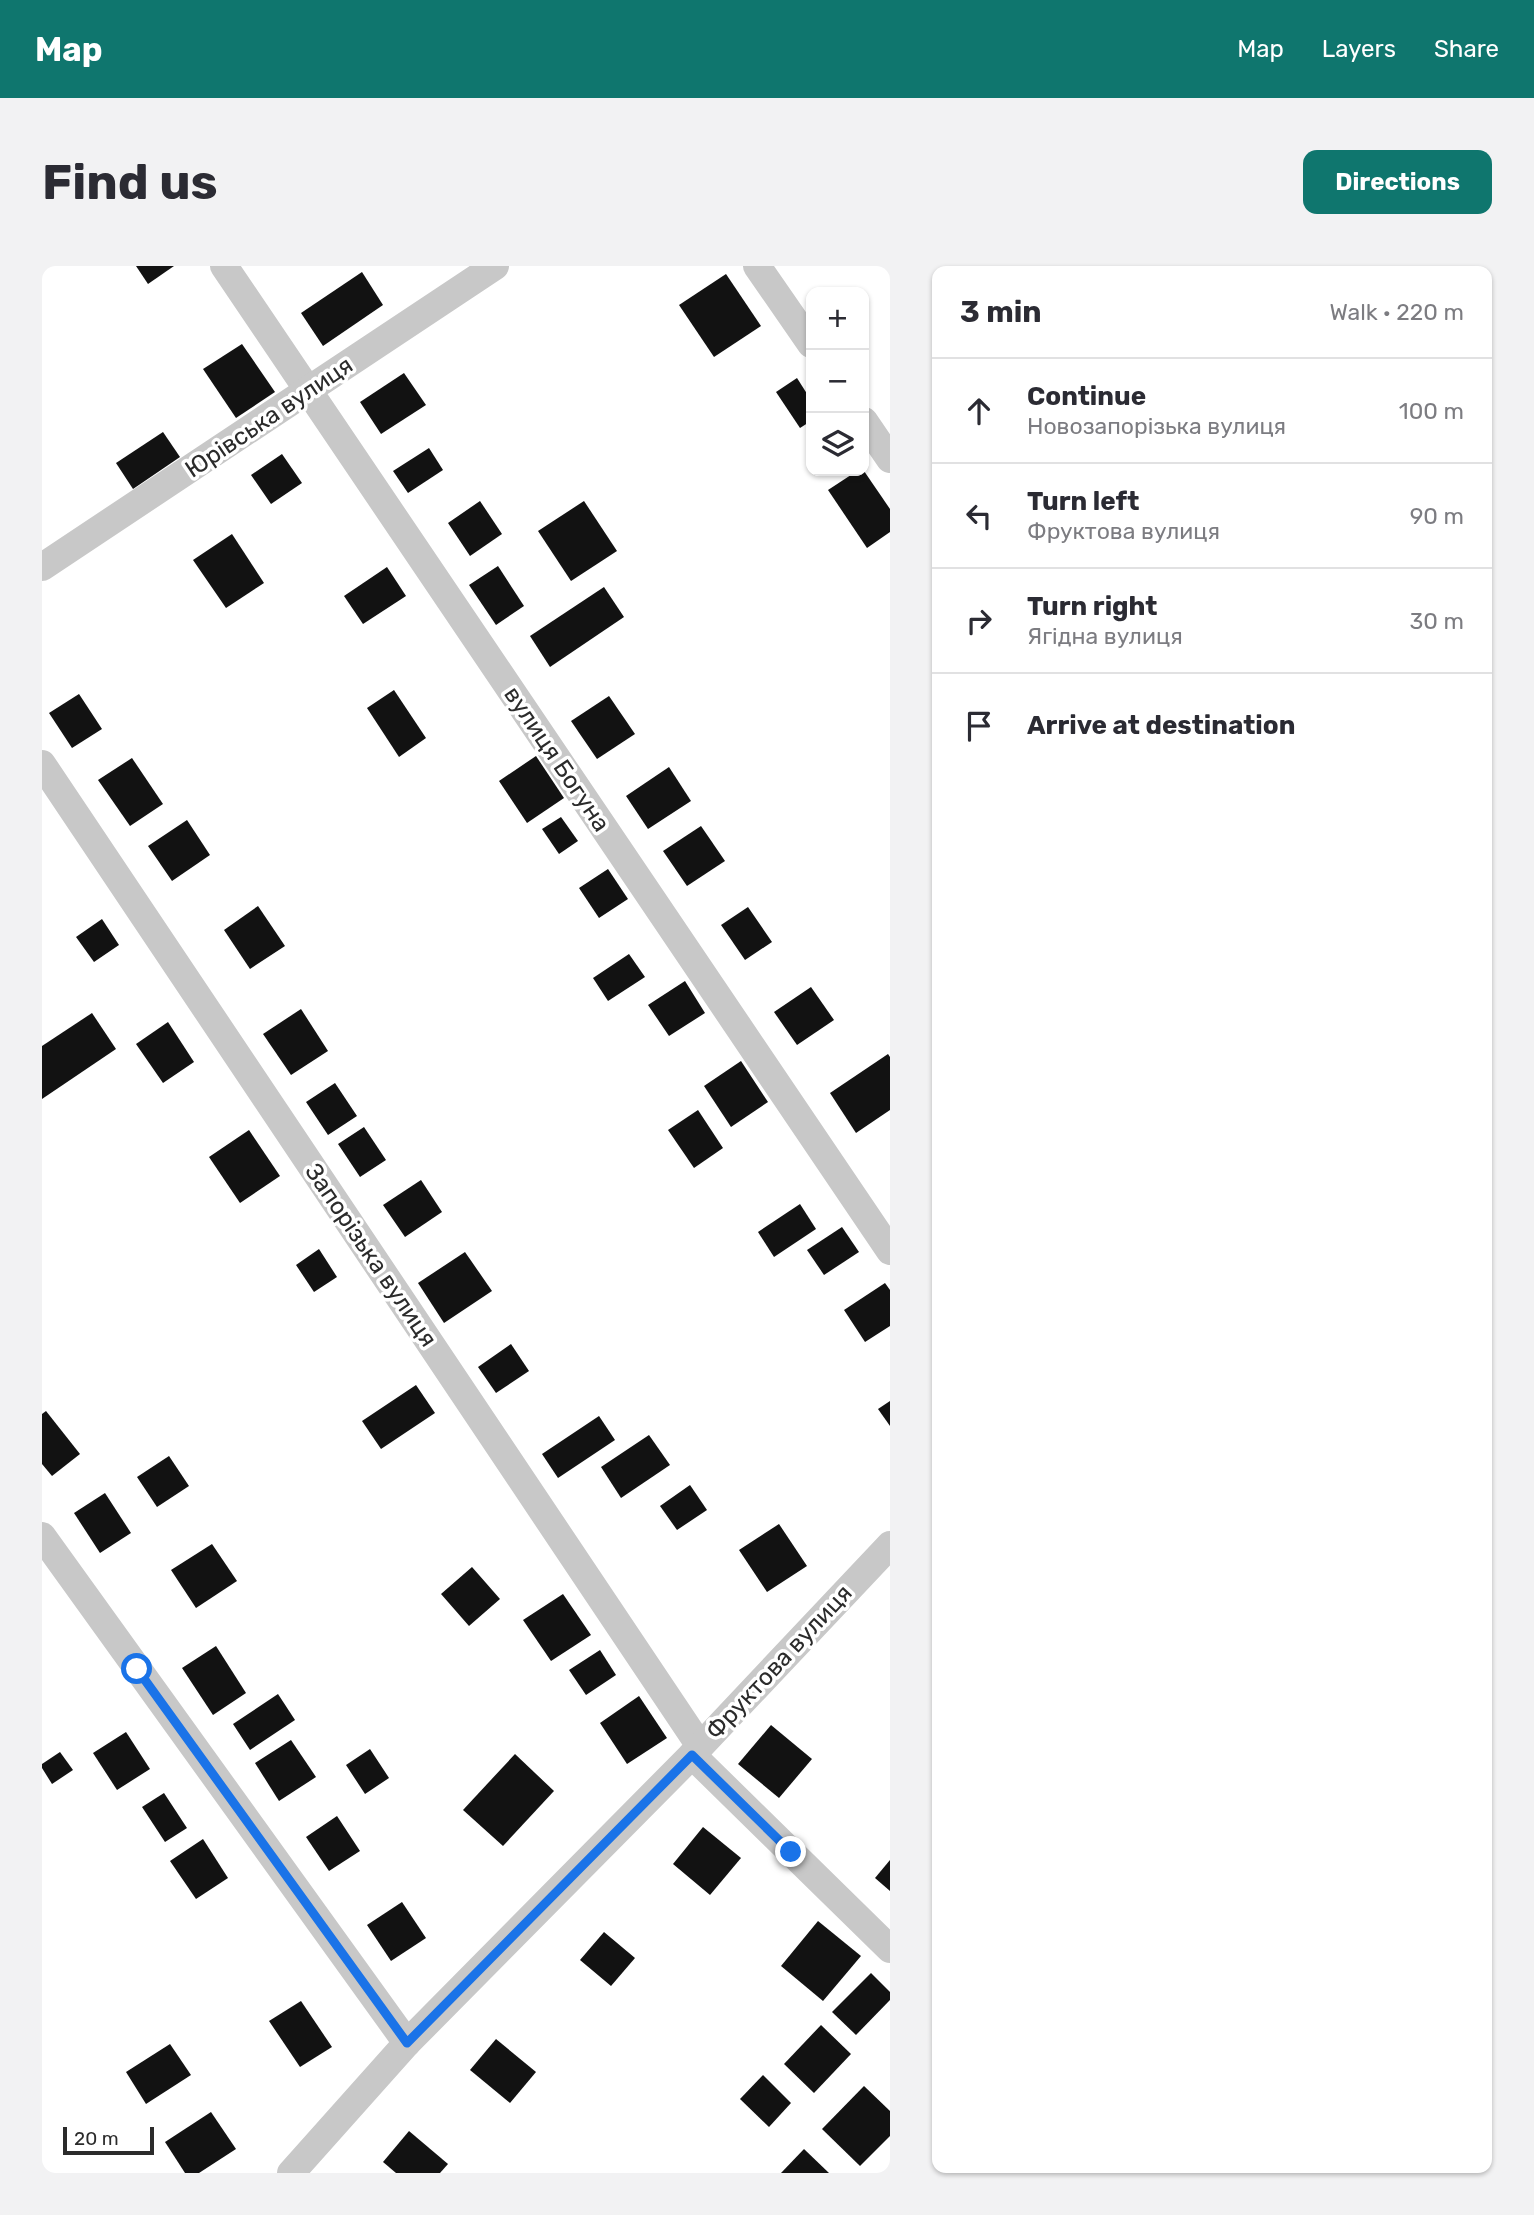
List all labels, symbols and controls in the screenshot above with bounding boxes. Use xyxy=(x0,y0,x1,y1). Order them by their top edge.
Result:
text: Map xyxy=(35,30,103,69)
text: Map xyxy=(1237,35,1284,63)
text: Layers xyxy=(1322,35,1396,63)
text: Share xyxy=(1434,35,1499,63)
button: Directions xyxy=(1303,150,1492,214)
text: Find us xyxy=(42,153,218,211)
map controls xyxy=(806,287,869,476)
button: + xyxy=(806,287,869,350)
text: 3 min xyxy=(960,294,1042,330)
text: Walk · 220 m xyxy=(1330,298,1464,326)
button: − xyxy=(806,350,869,413)
street label: Юрівська вулиця xyxy=(180,351,358,483)
text: Continue xyxy=(1027,381,1146,412)
icon: ahead xyxy=(960,392,998,430)
text: 100 m xyxy=(1399,397,1464,425)
text: Новозапорізька вулиця xyxy=(1027,412,1286,440)
button: layers xyxy=(806,413,869,476)
text: Turn left xyxy=(1027,486,1139,517)
icon: left xyxy=(960,497,998,535)
text: 90 m xyxy=(1410,502,1464,530)
text: Фруктова вулиця xyxy=(1027,517,1220,545)
text: Turn right xyxy=(1027,591,1157,622)
icon: right xyxy=(960,602,998,640)
text: 30 m xyxy=(1409,607,1464,635)
text: Ягідна вулиця xyxy=(1027,622,1183,650)
street label: вулиця Богуна xyxy=(498,681,616,837)
icon: arrive xyxy=(960,707,998,745)
text: Arrive at destination xyxy=(1027,710,1295,741)
street label: Запорізька вулиця xyxy=(299,1158,443,1352)
street label: Фруктова вулиця xyxy=(700,1579,858,1745)
route start xyxy=(121,1653,152,1684)
route end xyxy=(775,1836,806,1867)
scale bar xyxy=(63,2124,154,2156)
text: 20 m xyxy=(74,2127,119,2150)

